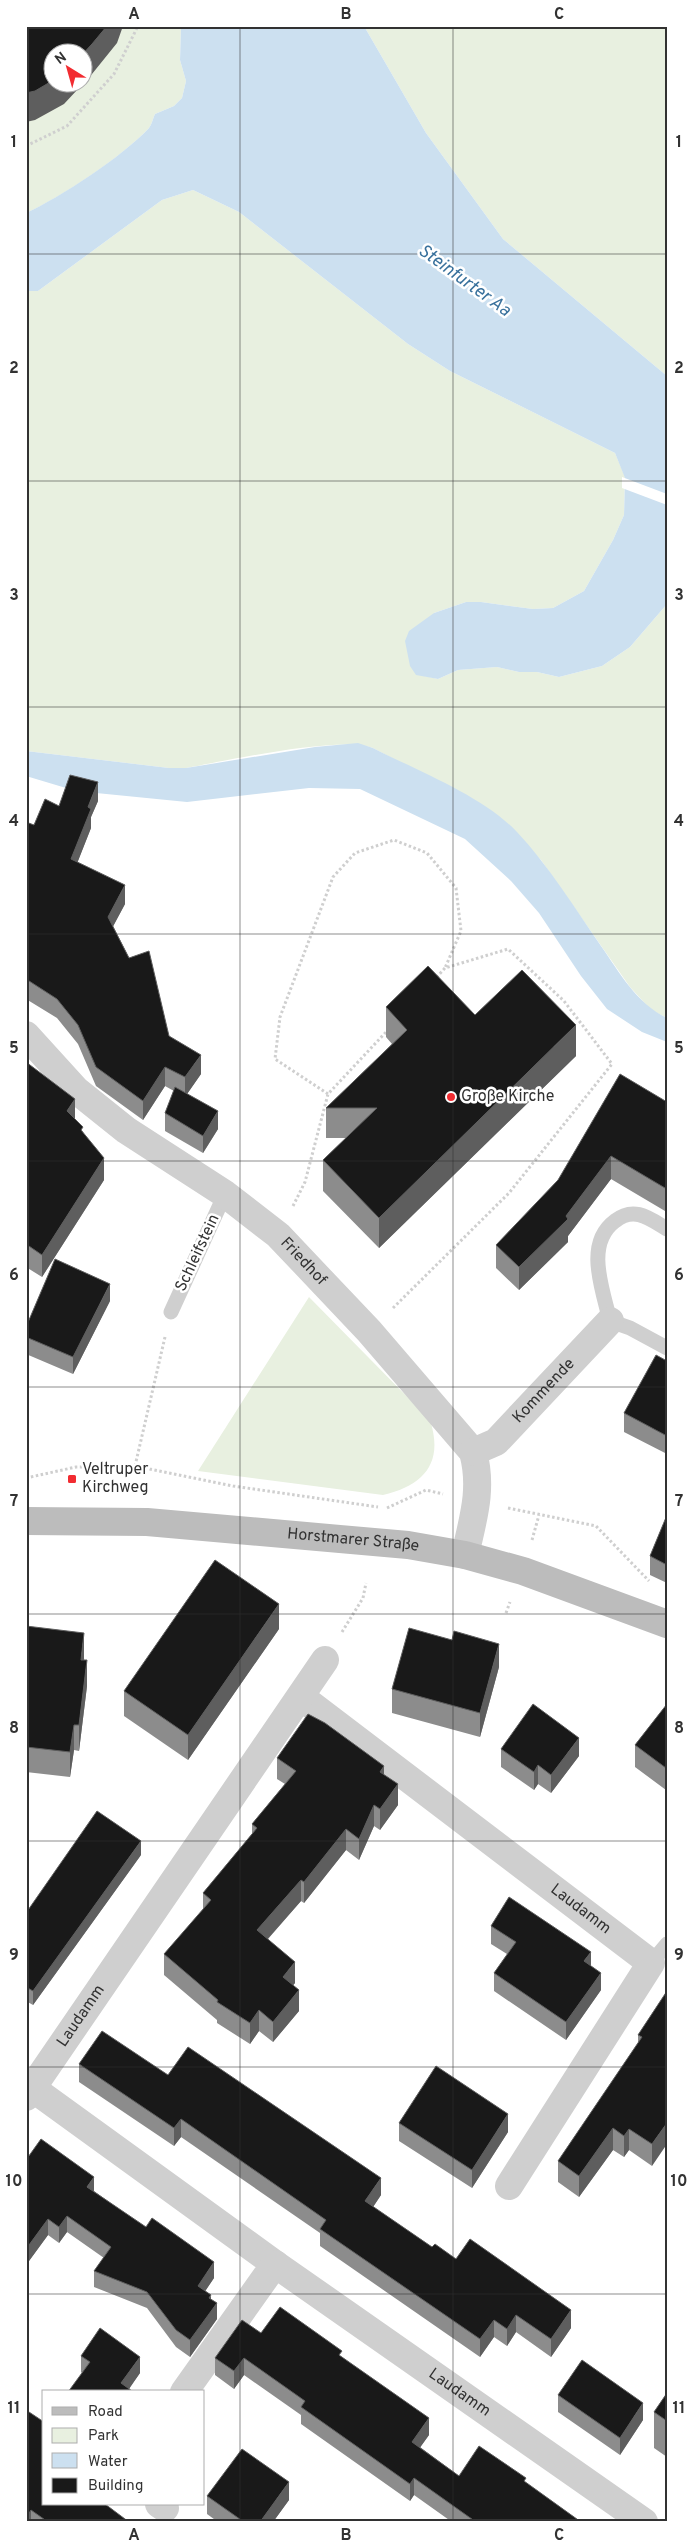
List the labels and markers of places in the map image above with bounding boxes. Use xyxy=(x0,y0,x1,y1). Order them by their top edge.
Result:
place label: Große Kirche xyxy=(461,1087,554,1107)
marker: Große Kirche xyxy=(445,1091,457,1103)
place label: Veltruper Kirchweg xyxy=(82,1460,149,1498)
marker: Veltruper Kirchweg xyxy=(66,1473,78,1485)

